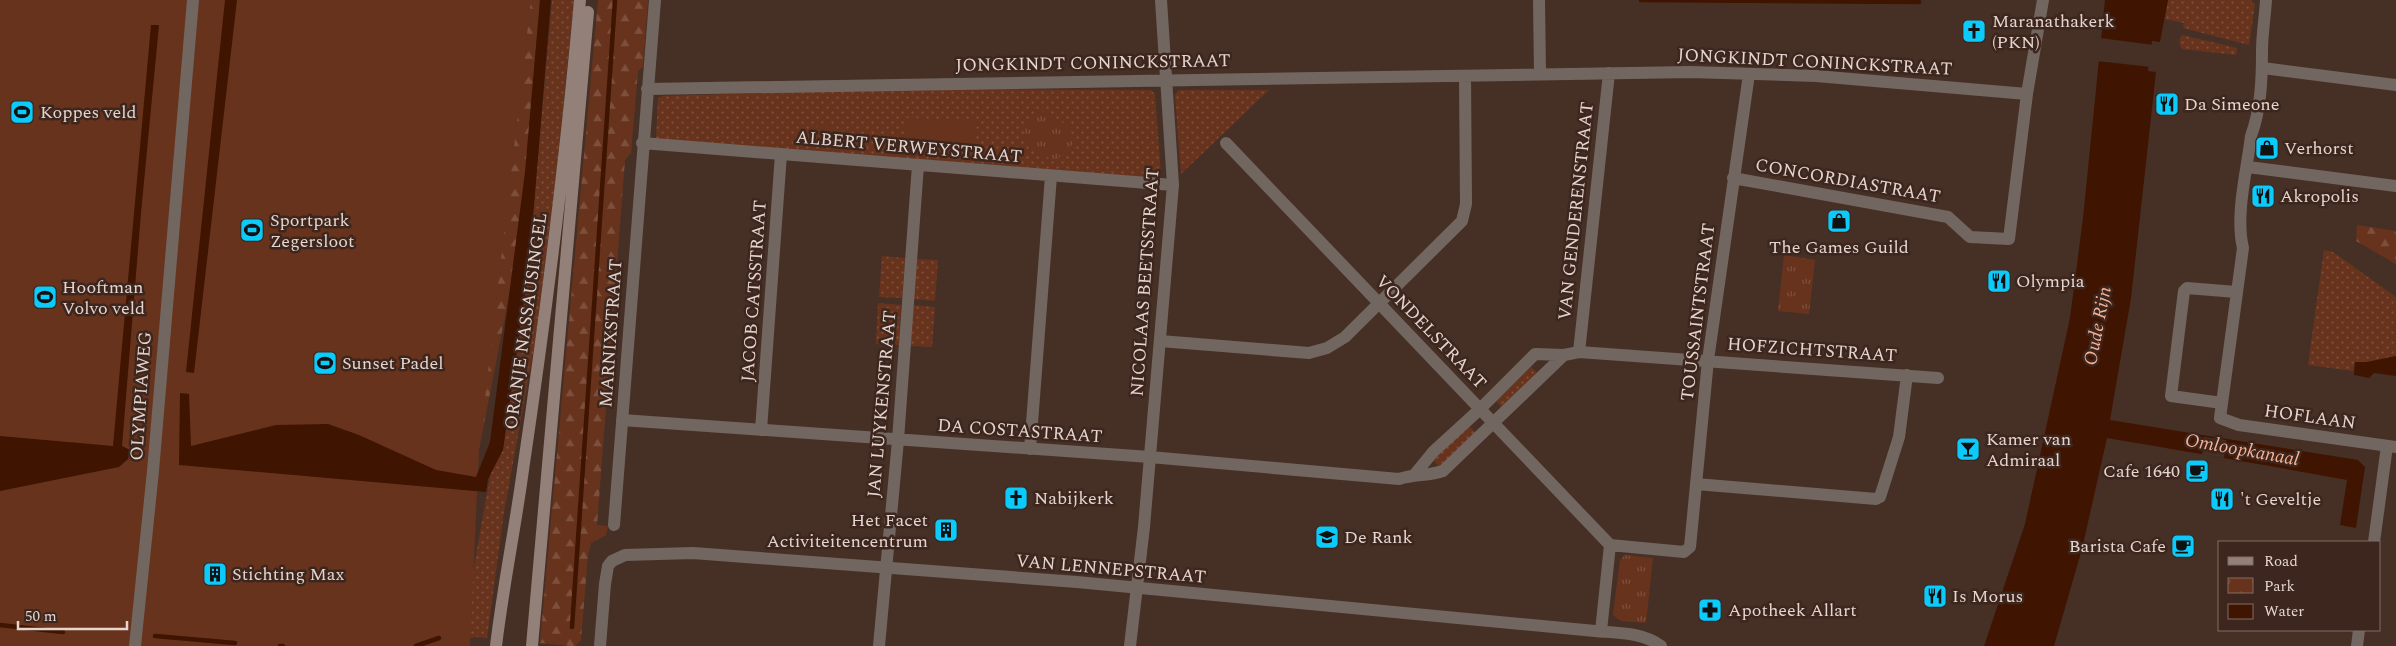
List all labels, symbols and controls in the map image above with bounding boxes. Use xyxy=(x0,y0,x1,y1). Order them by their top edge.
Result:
place label: Maranathakerk (PKN) xyxy=(1992,8,2114,56)
church icon: Maranathakerk (PKN) xyxy=(1961,18,1987,44)
street label: JONGKINDT CONINCKSTRAAT xyxy=(1677,41,1953,83)
street label: JONGKINDT CONINCKSTRAAT xyxy=(955,47,1231,79)
restaurant icon: Da Simeone xyxy=(2154,91,2180,117)
place label: Da Simeone xyxy=(2184,91,2280,118)
sports icon: Koppes veld xyxy=(9,99,35,125)
place label: Koppes veld xyxy=(40,99,137,126)
street label: VAN GENDERENSTRAAT xyxy=(1551,100,1601,322)
street label: ALBERT VERWEYSTRAAT xyxy=(795,124,1023,170)
shop icon: Verhorst xyxy=(2254,135,2280,161)
place label: Verhorst xyxy=(2284,135,2354,162)
street label: CONCORDIASTRAAT xyxy=(1753,151,1943,211)
street label: NICOLAAS BEETSSTRAAT xyxy=(1124,167,1166,397)
restaurant icon: Akropolis xyxy=(2250,183,2276,209)
place label: Akropolis xyxy=(2280,183,2359,210)
street label: JACOB CATSSTRAAT xyxy=(734,199,774,383)
place label: Sportpark Zegersloot xyxy=(270,207,354,255)
shop icon: The Games Guild xyxy=(1826,208,1852,234)
street label: ORANJE NASSAUSINGEL xyxy=(497,211,555,431)
sports icon: Sportpark Zegersloot xyxy=(239,217,265,243)
street label: TOUSSAINTSTRAAT xyxy=(1674,222,1722,402)
place label: The Games Guild xyxy=(1769,234,1909,261)
street label: MARNIXSTRAAT xyxy=(592,258,630,408)
restaurant icon: Olympia xyxy=(1986,268,2012,294)
place label: Olympia xyxy=(2016,268,2085,295)
street label: VONDELSTRAAT xyxy=(1369,269,1493,395)
place label: Hooftman Volvo veld xyxy=(62,274,145,322)
sports icon: Hooftman Volvo veld xyxy=(32,284,58,310)
water label: Oude Rijn xyxy=(2076,284,2120,368)
street label: JAN LUYKENSTRAAT xyxy=(860,309,904,499)
street label: OLYMPIAWEG xyxy=(123,331,159,461)
street label: HOFZICHTSTRAAT xyxy=(1726,331,1898,369)
sports icon: Sunset Padel xyxy=(312,350,338,376)
place label: Sunset Padel xyxy=(342,350,443,377)
street label: HOFLAAN xyxy=(2262,397,2358,437)
street label: DA COSTASTRAAT xyxy=(937,412,1103,450)
place label: Kamer van Admiraal xyxy=(1986,426,2071,474)
water label: Omloopkanaal xyxy=(2183,426,2301,474)
bar icon: Kamer van Admiraal xyxy=(1955,436,1981,462)
place label: Cafe 1640 xyxy=(2103,458,2180,485)
cafe icon: Cafe 1640 xyxy=(2184,458,2210,484)
church icon: Nabijkerk xyxy=(1003,485,1029,511)
place label: Nabijkerk xyxy=(1034,485,1114,512)
restaurant icon: 't Geveltje xyxy=(2209,486,2235,512)
place label: 't Geveltje xyxy=(2240,486,2321,513)
place label: Het Facet Activiteitencentrum xyxy=(767,507,928,555)
building icon: Het Facet Activiteitencentrum xyxy=(933,517,959,543)
school or university icon: De Rank xyxy=(1314,524,1340,550)
place label: De Rank xyxy=(1344,524,1413,551)
place label: Barista Cafe xyxy=(2069,533,2166,560)
cafe icon: Barista Cafe xyxy=(2170,533,2196,559)
legend xyxy=(2218,541,2381,631)
street label: VAN LENNEPSTRAAT xyxy=(1015,547,1207,591)
text: Road xyxy=(2264,550,2298,573)
building icon: Stichting Max xyxy=(202,561,228,587)
place label: Stichting Max xyxy=(232,561,345,588)
text: Park xyxy=(2264,575,2295,598)
restaurant icon: Is Morus xyxy=(1922,583,1948,609)
place label: Is Morus xyxy=(1952,583,2023,610)
pharmacy icon: Apotheek Allart xyxy=(1697,597,1723,623)
place label: Apotheek Allart xyxy=(1728,597,1857,624)
scale bar xyxy=(18,598,126,630)
text: Water xyxy=(2264,600,2304,623)
text: 50 m xyxy=(25,605,57,628)

